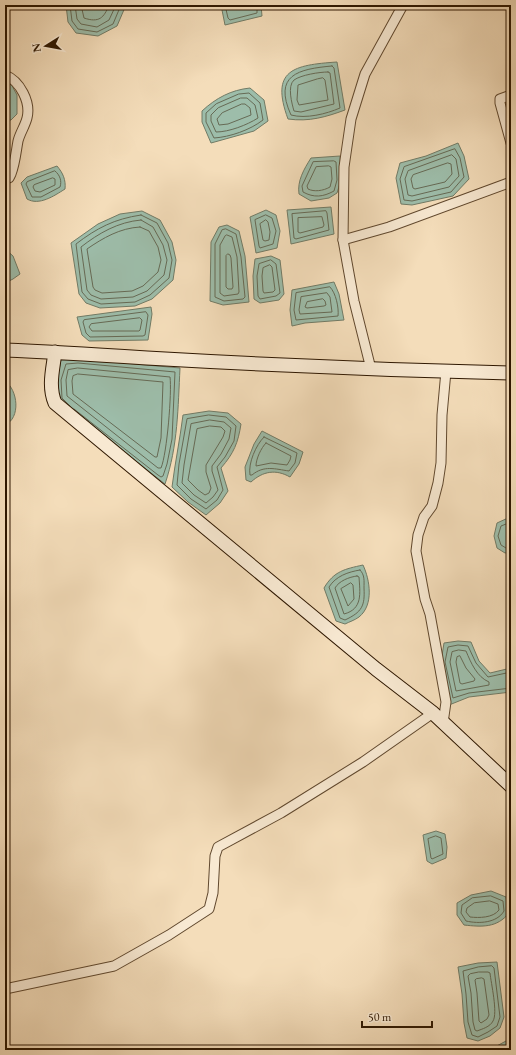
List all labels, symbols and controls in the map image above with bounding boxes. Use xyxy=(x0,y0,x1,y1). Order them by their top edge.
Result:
north arrow xyxy=(26,26,66,66)
text: N xyxy=(28,42,44,54)
scale bar xyxy=(362,1003,432,1029)
text: 50 m xyxy=(368,1009,392,1025)

